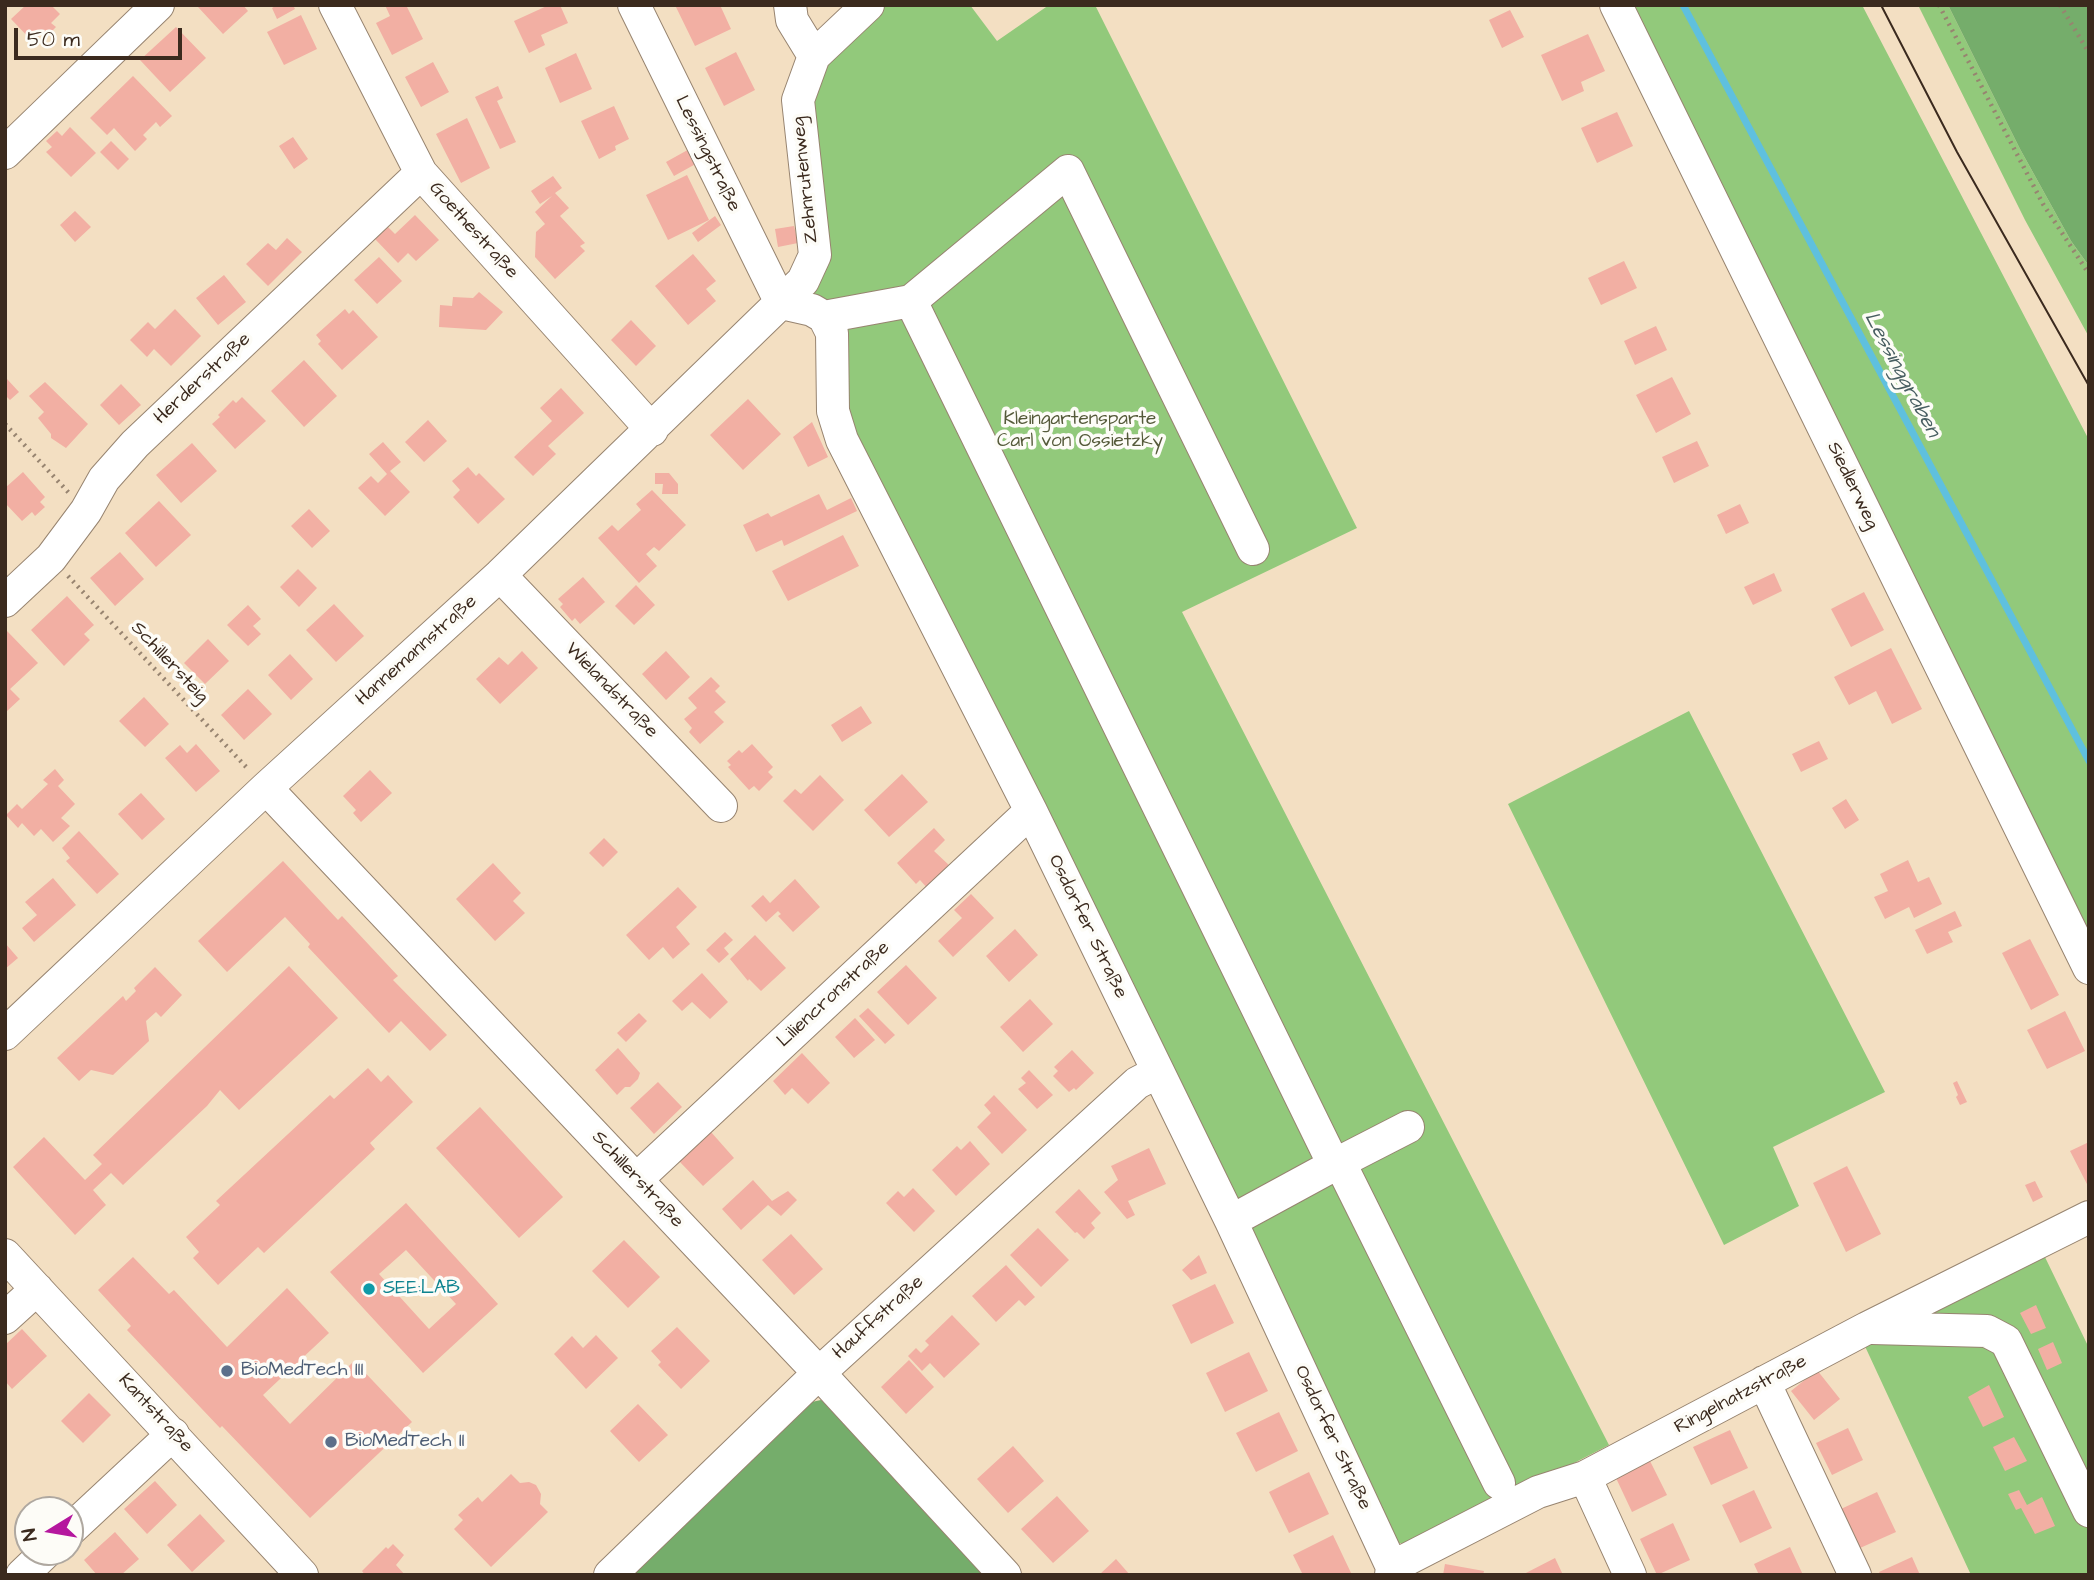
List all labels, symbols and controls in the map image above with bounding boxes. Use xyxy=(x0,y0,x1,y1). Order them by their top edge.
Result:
scale bar xyxy=(18,14,186,58)
text: 50 m xyxy=(27,25,80,54)
street label: Lessingstraße xyxy=(669,92,745,216)
street label: Zehnrutenweg xyxy=(788,116,824,244)
street label: Goethestraße xyxy=(423,178,523,284)
water label: Lessinggraben xyxy=(1857,308,1945,442)
street label: Herderstraße xyxy=(150,328,256,430)
park label: Kleingartensparte Carl von Ossietzky xyxy=(997,409,1163,453)
street label: Siedlerweg xyxy=(1821,439,1883,533)
street label: Hannemannstraße xyxy=(352,591,482,711)
street label: Schillersteig xyxy=(125,617,213,709)
street label: Wielandstraße xyxy=(560,638,662,744)
street label: Osdorfer Straße xyxy=(1042,852,1132,1002)
street label: Liliencronstraße xyxy=(773,937,895,1053)
street label: Schillerstraße xyxy=(586,1127,688,1233)
street label: Hauffstraße xyxy=(829,1271,929,1365)
place label: SEE:LAB xyxy=(383,1278,460,1300)
marker: SEE:LAB xyxy=(361,1281,377,1297)
street label: Ringelnatzstraße xyxy=(1671,1351,1811,1439)
place label: BioMedTech III xyxy=(241,1360,364,1382)
street label: Osdorfer Straße xyxy=(1289,1362,1375,1514)
marker: BioMedTech III xyxy=(219,1363,235,1379)
street label: Kantstraße xyxy=(113,1370,197,1458)
place label: BioMedTech II xyxy=(345,1431,465,1453)
marker: BioMedTech II xyxy=(323,1434,339,1450)
north arrow xyxy=(14,1496,84,1566)
text: N xyxy=(15,1526,44,1543)

